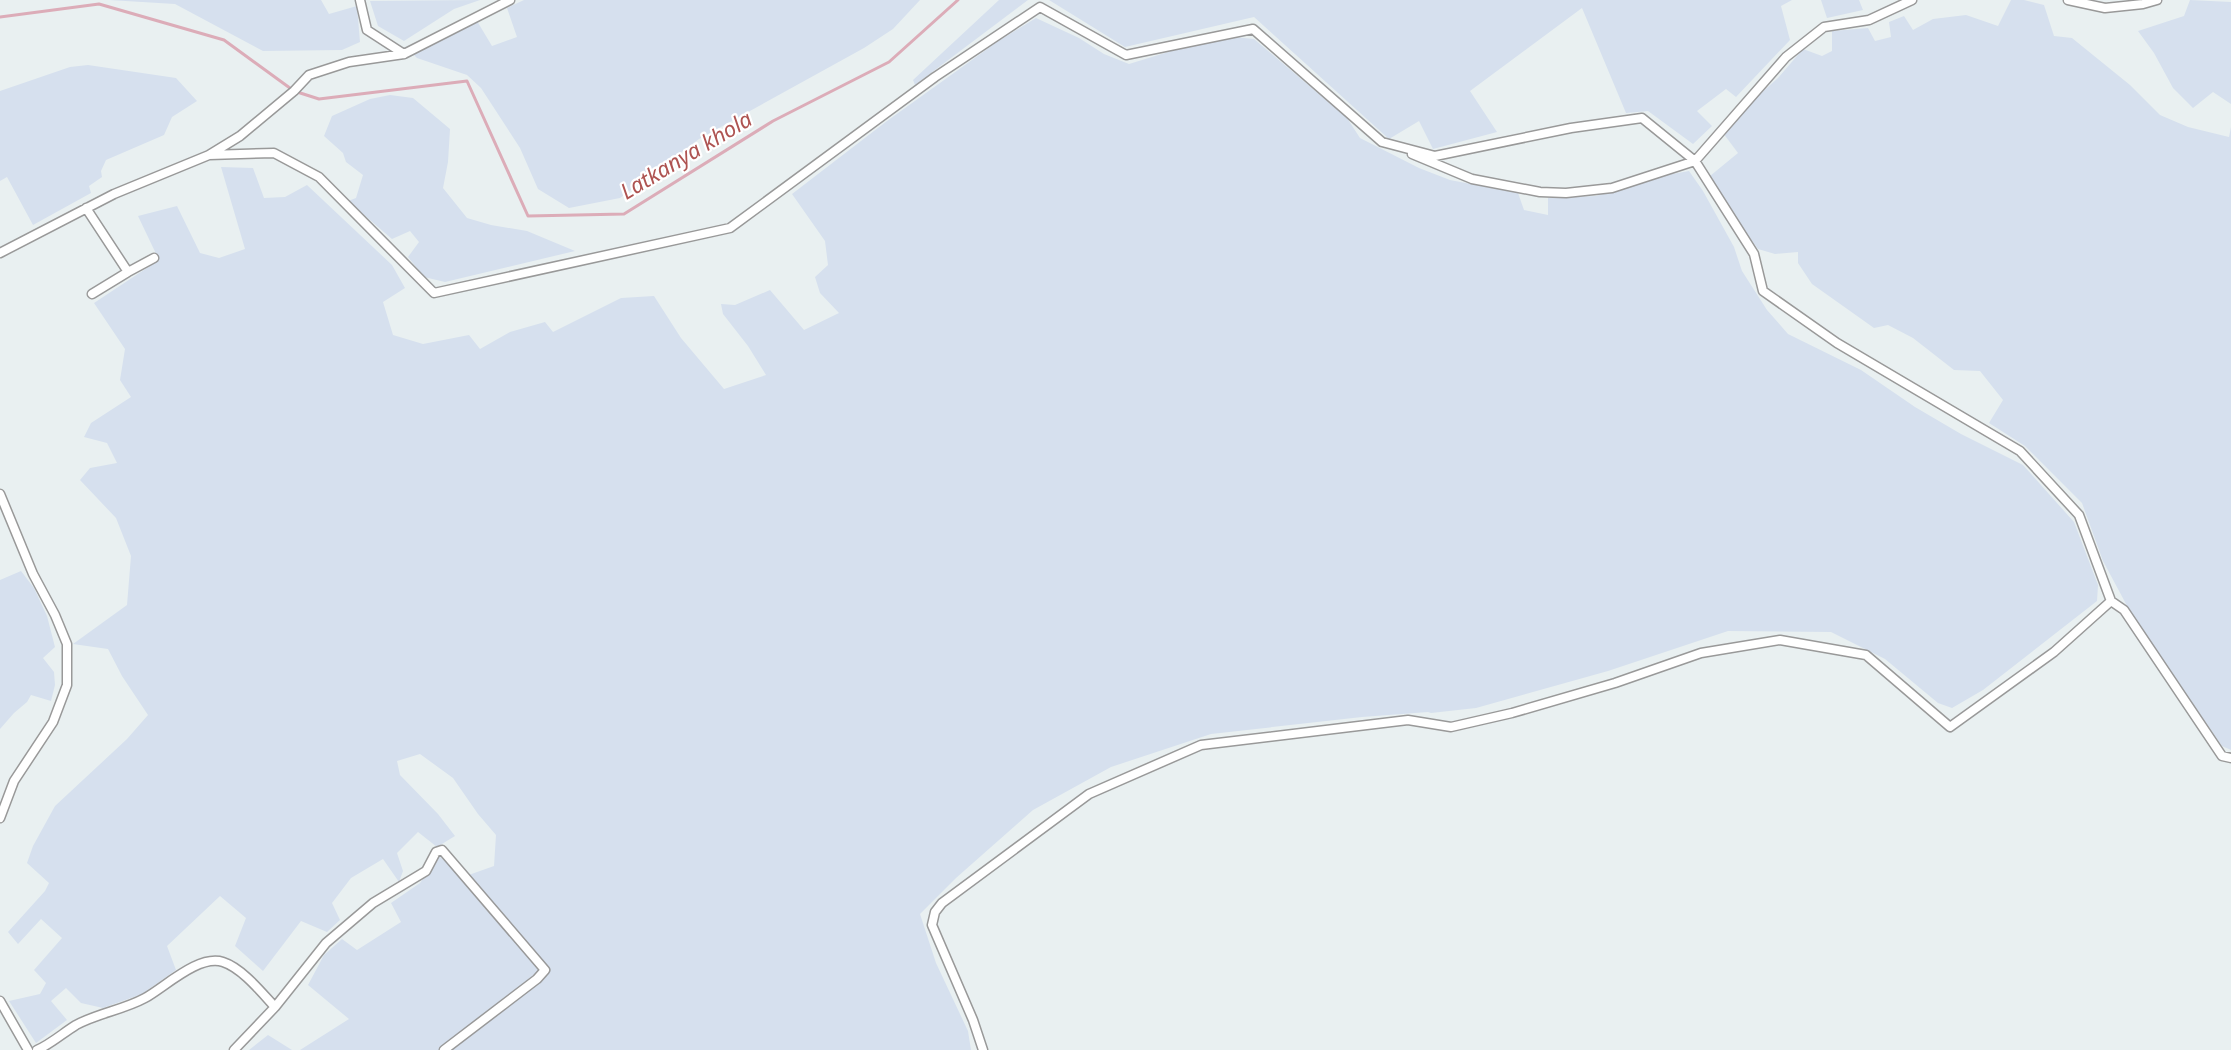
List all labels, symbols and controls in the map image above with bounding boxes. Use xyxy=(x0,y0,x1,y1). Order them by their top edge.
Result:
water label: Latkanya khola xyxy=(614,103,758,205)

